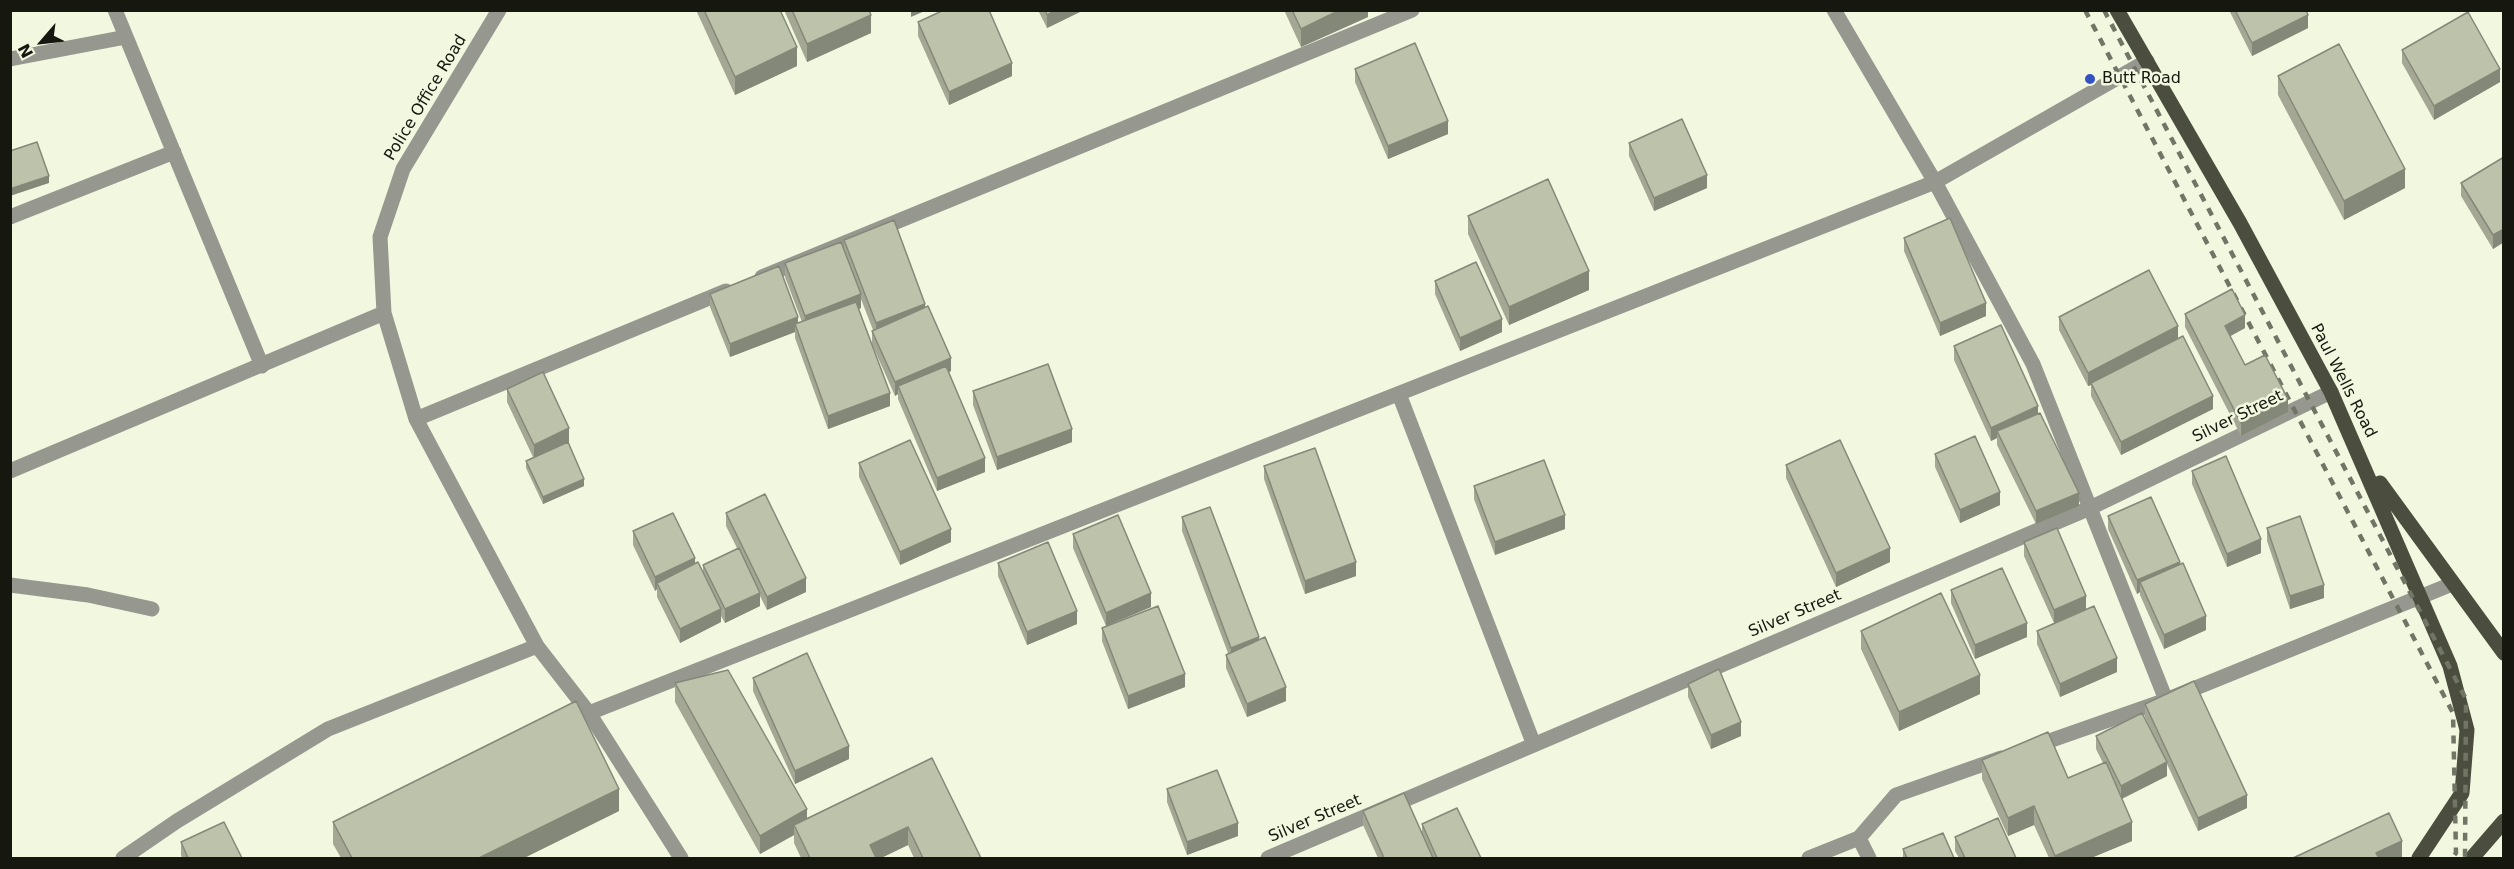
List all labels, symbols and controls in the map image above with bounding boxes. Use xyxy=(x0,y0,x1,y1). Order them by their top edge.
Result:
north arrow xyxy=(12,12,72,72)
street label: Police Office Road xyxy=(381,32,471,164)
text: N xyxy=(14,40,37,61)
place label: Butt Road xyxy=(2102,69,2181,89)
marker: Butt Road xyxy=(2083,72,2097,86)
street label: Paul Wells Road xyxy=(2306,321,2380,441)
street label: Silver Street xyxy=(2189,387,2287,447)
street label: Silver Street xyxy=(1746,586,1844,642)
street label: Silver Street xyxy=(1266,791,1364,847)

